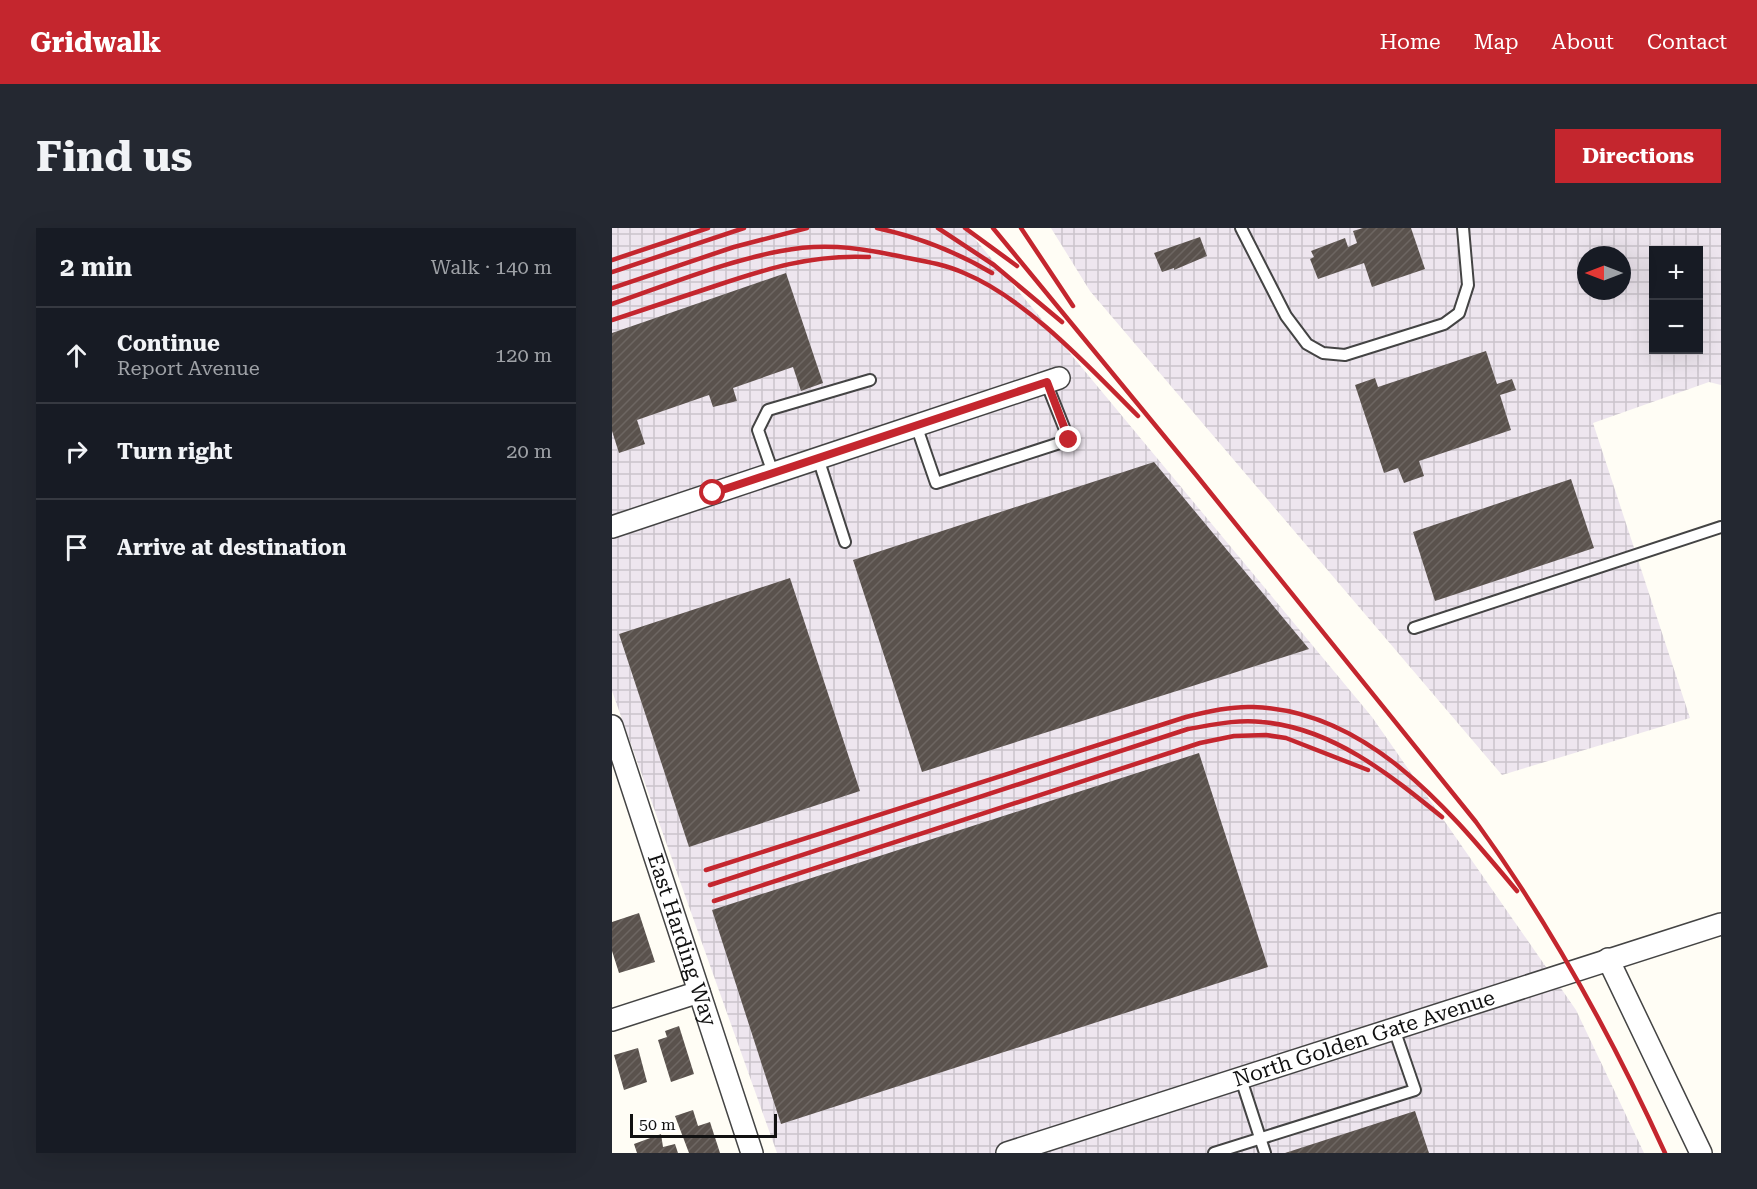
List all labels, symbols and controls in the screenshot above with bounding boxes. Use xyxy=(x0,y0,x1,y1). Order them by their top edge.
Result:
text: Gridwalk xyxy=(30,26,161,59)
text: Home xyxy=(1380,30,1441,54)
text: Map xyxy=(1474,30,1519,54)
text: About xyxy=(1552,30,1614,54)
text: Contact xyxy=(1647,30,1727,54)
button: Directions xyxy=(1555,129,1721,183)
text: Find us xyxy=(36,132,193,181)
north arrow xyxy=(1577,246,1631,300)
map controls xyxy=(1649,246,1703,354)
button: + xyxy=(1649,246,1703,300)
text: 2 min xyxy=(60,252,132,282)
text: Walk · 140 m xyxy=(431,255,552,279)
button: − xyxy=(1649,300,1703,354)
text: Continue xyxy=(117,331,220,356)
icon: ahead xyxy=(60,339,93,372)
text: 120 m xyxy=(495,343,552,367)
text: Report Avenue xyxy=(117,356,260,380)
route end xyxy=(1055,426,1081,452)
icon: right xyxy=(60,435,93,468)
text: Turn right xyxy=(117,439,232,464)
text: 20 m xyxy=(506,439,552,463)
route start xyxy=(699,479,725,505)
icon: arrive xyxy=(60,531,93,564)
text: Arrive at destination xyxy=(117,535,346,560)
street label: East Harding Way xyxy=(643,851,722,1030)
street label: North Golden Gate Avenue xyxy=(1230,985,1498,1092)
scale bar xyxy=(630,1111,777,1138)
text: 50 m xyxy=(639,1115,676,1134)

